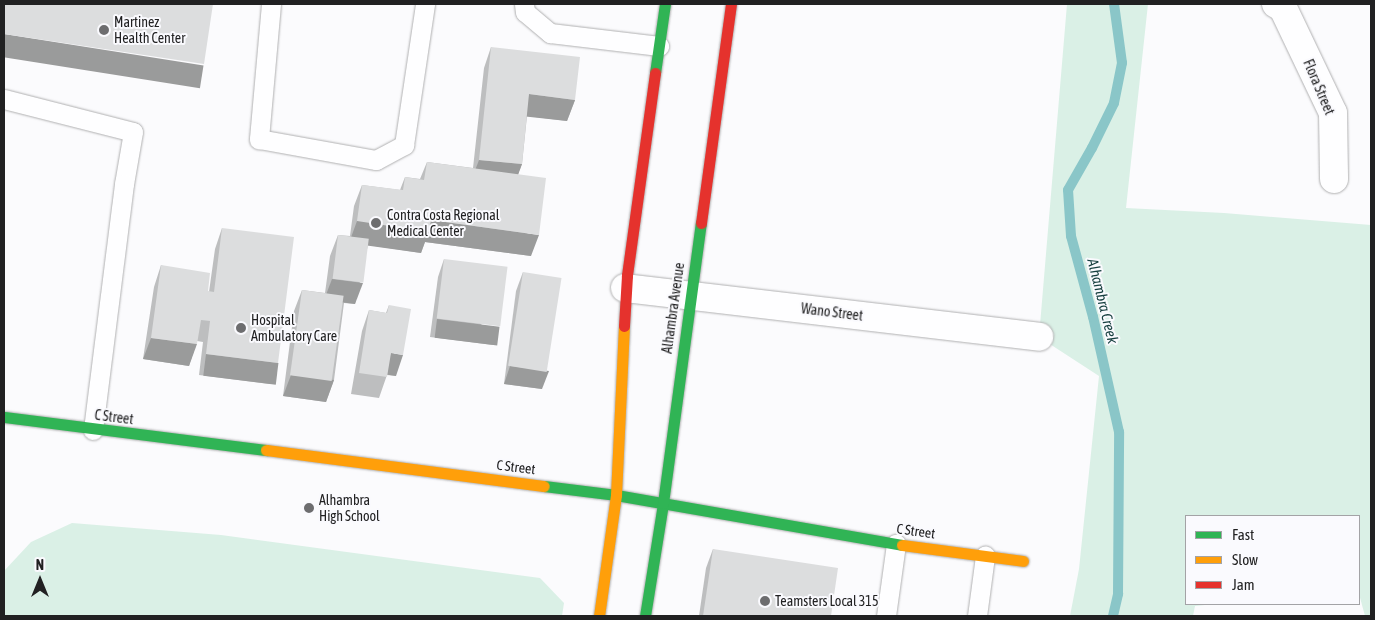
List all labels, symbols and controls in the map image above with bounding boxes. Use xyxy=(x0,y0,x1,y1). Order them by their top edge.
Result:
place label: Martinez Health Center xyxy=(114,14,185,46)
marker: Martinez Health Center xyxy=(98,24,110,36)
street label: Flora Street xyxy=(1300,57,1338,117)
place label: Contra Costa Regional Medical Center xyxy=(387,207,499,240)
marker: Contra Costa Regional Medical Center xyxy=(369,216,383,230)
water label: Alhambra Creek xyxy=(1084,257,1122,345)
street label: Alhambra Avenue xyxy=(658,261,688,355)
street label: Wano Street xyxy=(800,300,864,324)
place label: Hospital Ambulatory Care xyxy=(251,312,337,344)
marker: Hospital Ambulatory Care xyxy=(235,322,247,334)
street label: C Street xyxy=(94,406,134,428)
street label: C Street xyxy=(496,456,536,478)
place label: Alhambra High School xyxy=(319,492,380,524)
marker: Alhambra High School xyxy=(303,502,315,514)
legend xyxy=(1185,515,1360,605)
street label: C Street xyxy=(896,520,936,542)
text: Fast xyxy=(1232,526,1254,543)
text: Slow xyxy=(1232,551,1258,568)
north arrow xyxy=(15,555,65,605)
text: N xyxy=(36,557,44,573)
text: Jam xyxy=(1232,576,1255,593)
place label: Teamsters Local 315 xyxy=(775,593,878,609)
marker: Teamsters Local 315 xyxy=(759,595,771,607)

